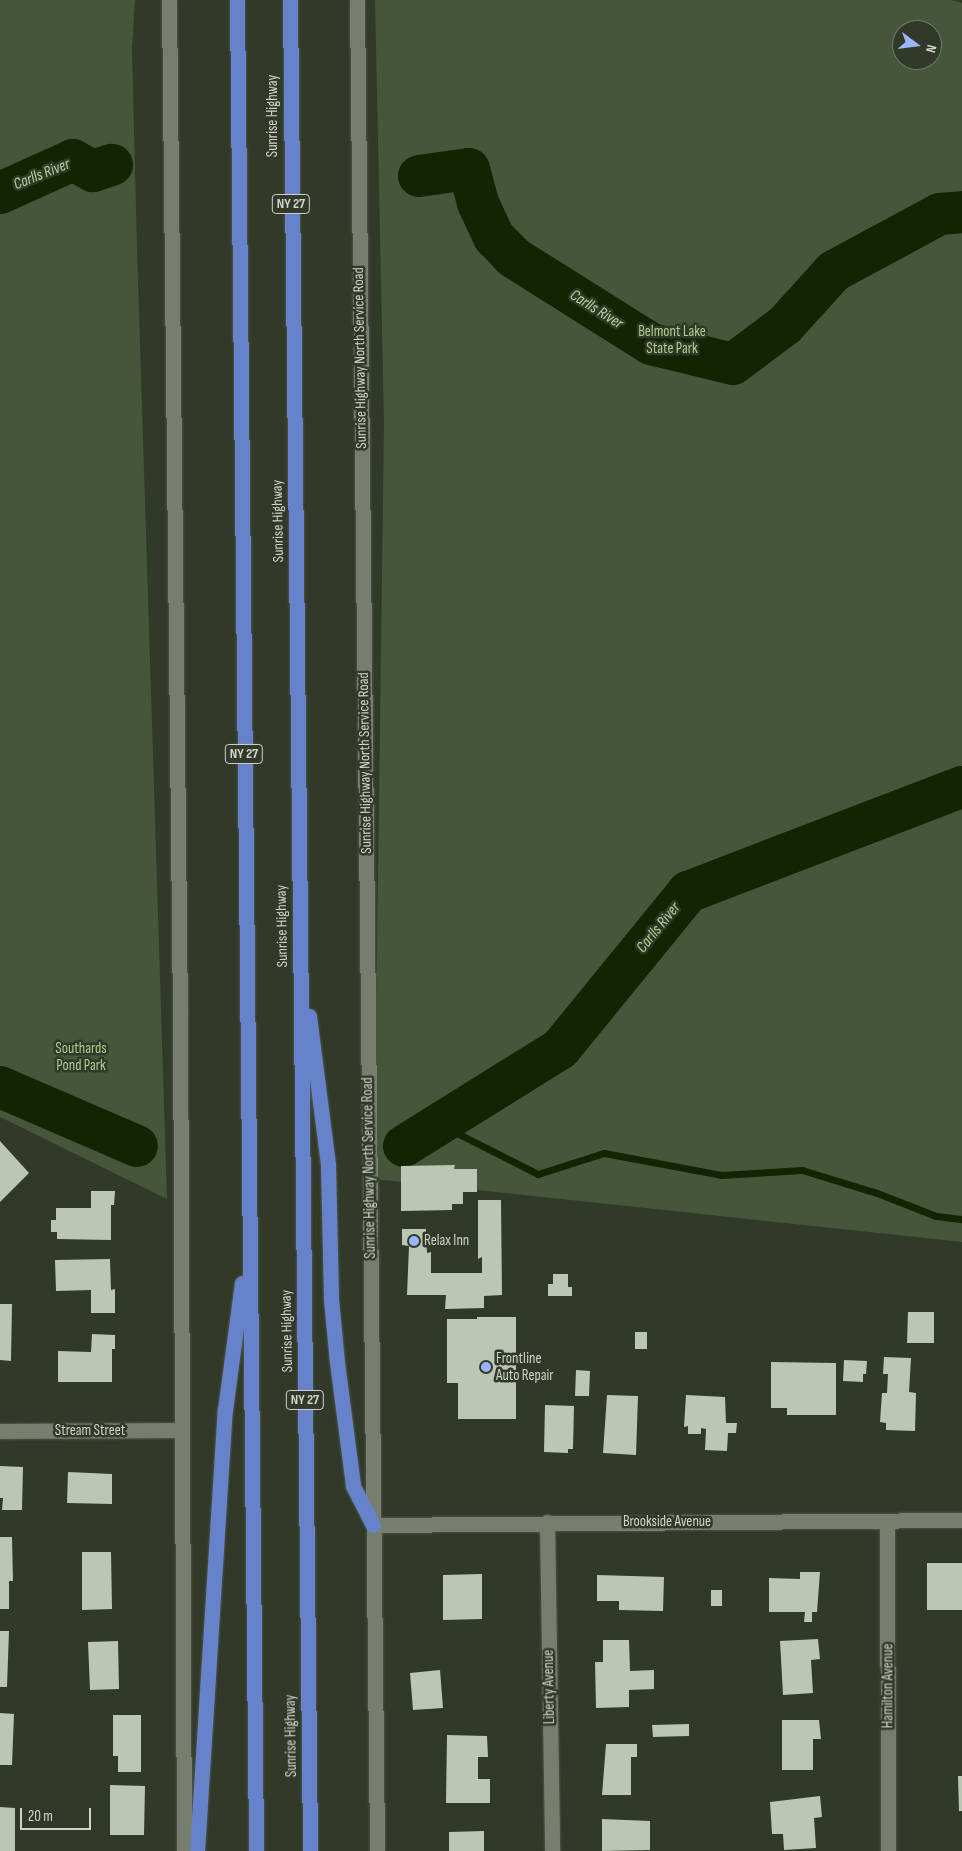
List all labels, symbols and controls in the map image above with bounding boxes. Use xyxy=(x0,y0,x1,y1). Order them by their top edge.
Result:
north arrow xyxy=(892,20,942,70)
text: N xyxy=(922,43,940,55)
street label: Sunrise Highway xyxy=(264,75,282,157)
water label: Carlls River xyxy=(11,155,73,195)
road number: NY 27 xyxy=(271,192,311,215)
street label: Sunrise Highway North Service Road xyxy=(349,267,371,449)
water label: Carlls River xyxy=(566,286,626,334)
park label: Belmont Lake State Park xyxy=(638,322,706,357)
street label: Sunrise Highway xyxy=(268,480,288,562)
street label: Sunrise Highway North Service Road xyxy=(354,672,376,854)
road number: NY 27 xyxy=(224,742,264,766)
street label: Sunrise Highway xyxy=(272,885,292,967)
water label: Carlls River xyxy=(633,899,685,957)
park label: Southards Pond Park xyxy=(55,1039,107,1074)
street label: Sunrise Highway North Service Road xyxy=(358,1077,380,1259)
place label: Relax Inn xyxy=(424,1232,469,1250)
marker: Relax Inn xyxy=(408,1235,420,1247)
street label: Sunrise Highway xyxy=(277,1290,297,1372)
place label: Frontline Auto Repair xyxy=(496,1349,554,1384)
marker: Frontline Auto Repair xyxy=(480,1361,492,1373)
road number: NY 27 xyxy=(285,1388,325,1412)
street label: Stream Street xyxy=(55,1422,125,1440)
street label: Brookside Avenue xyxy=(623,1513,711,1531)
street label: Hamilton Avenue xyxy=(879,1644,897,1728)
street label: Liberty Avenue xyxy=(539,1650,559,1724)
street label: Sunrise Highway xyxy=(281,1695,301,1777)
scale bar xyxy=(22,1798,94,1830)
text: 20 m xyxy=(28,1807,53,1826)

